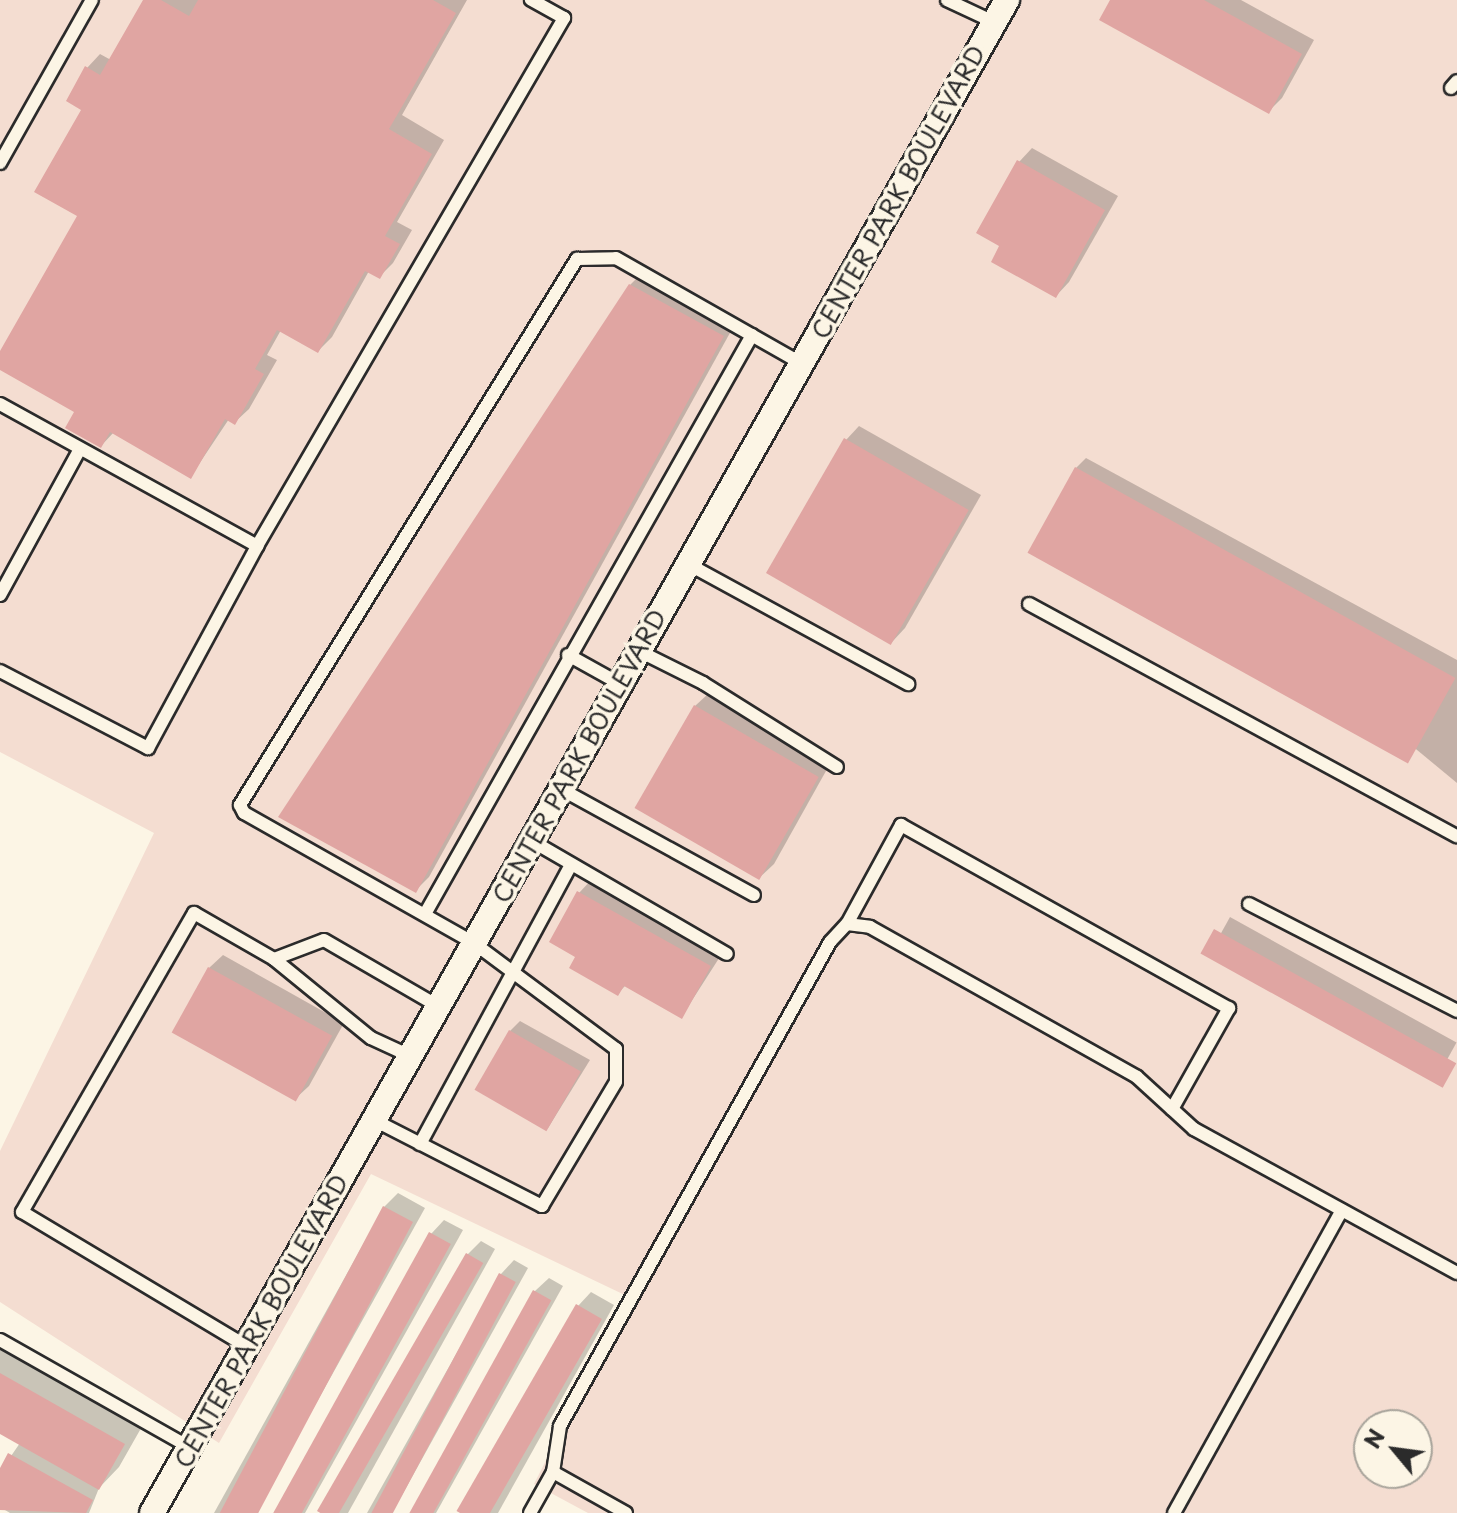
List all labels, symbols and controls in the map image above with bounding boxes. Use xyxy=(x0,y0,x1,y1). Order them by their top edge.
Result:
street label: CENTER PARK BOULEVARD xyxy=(804,39,992,345)
street label: CENTER PARK BOULEVARD xyxy=(485,603,673,909)
street label: CENTER PARK BOULEVARD xyxy=(167,1168,355,1474)
north arrow xyxy=(1353,1409,1433,1489)
text: N xyxy=(1355,1422,1392,1454)

